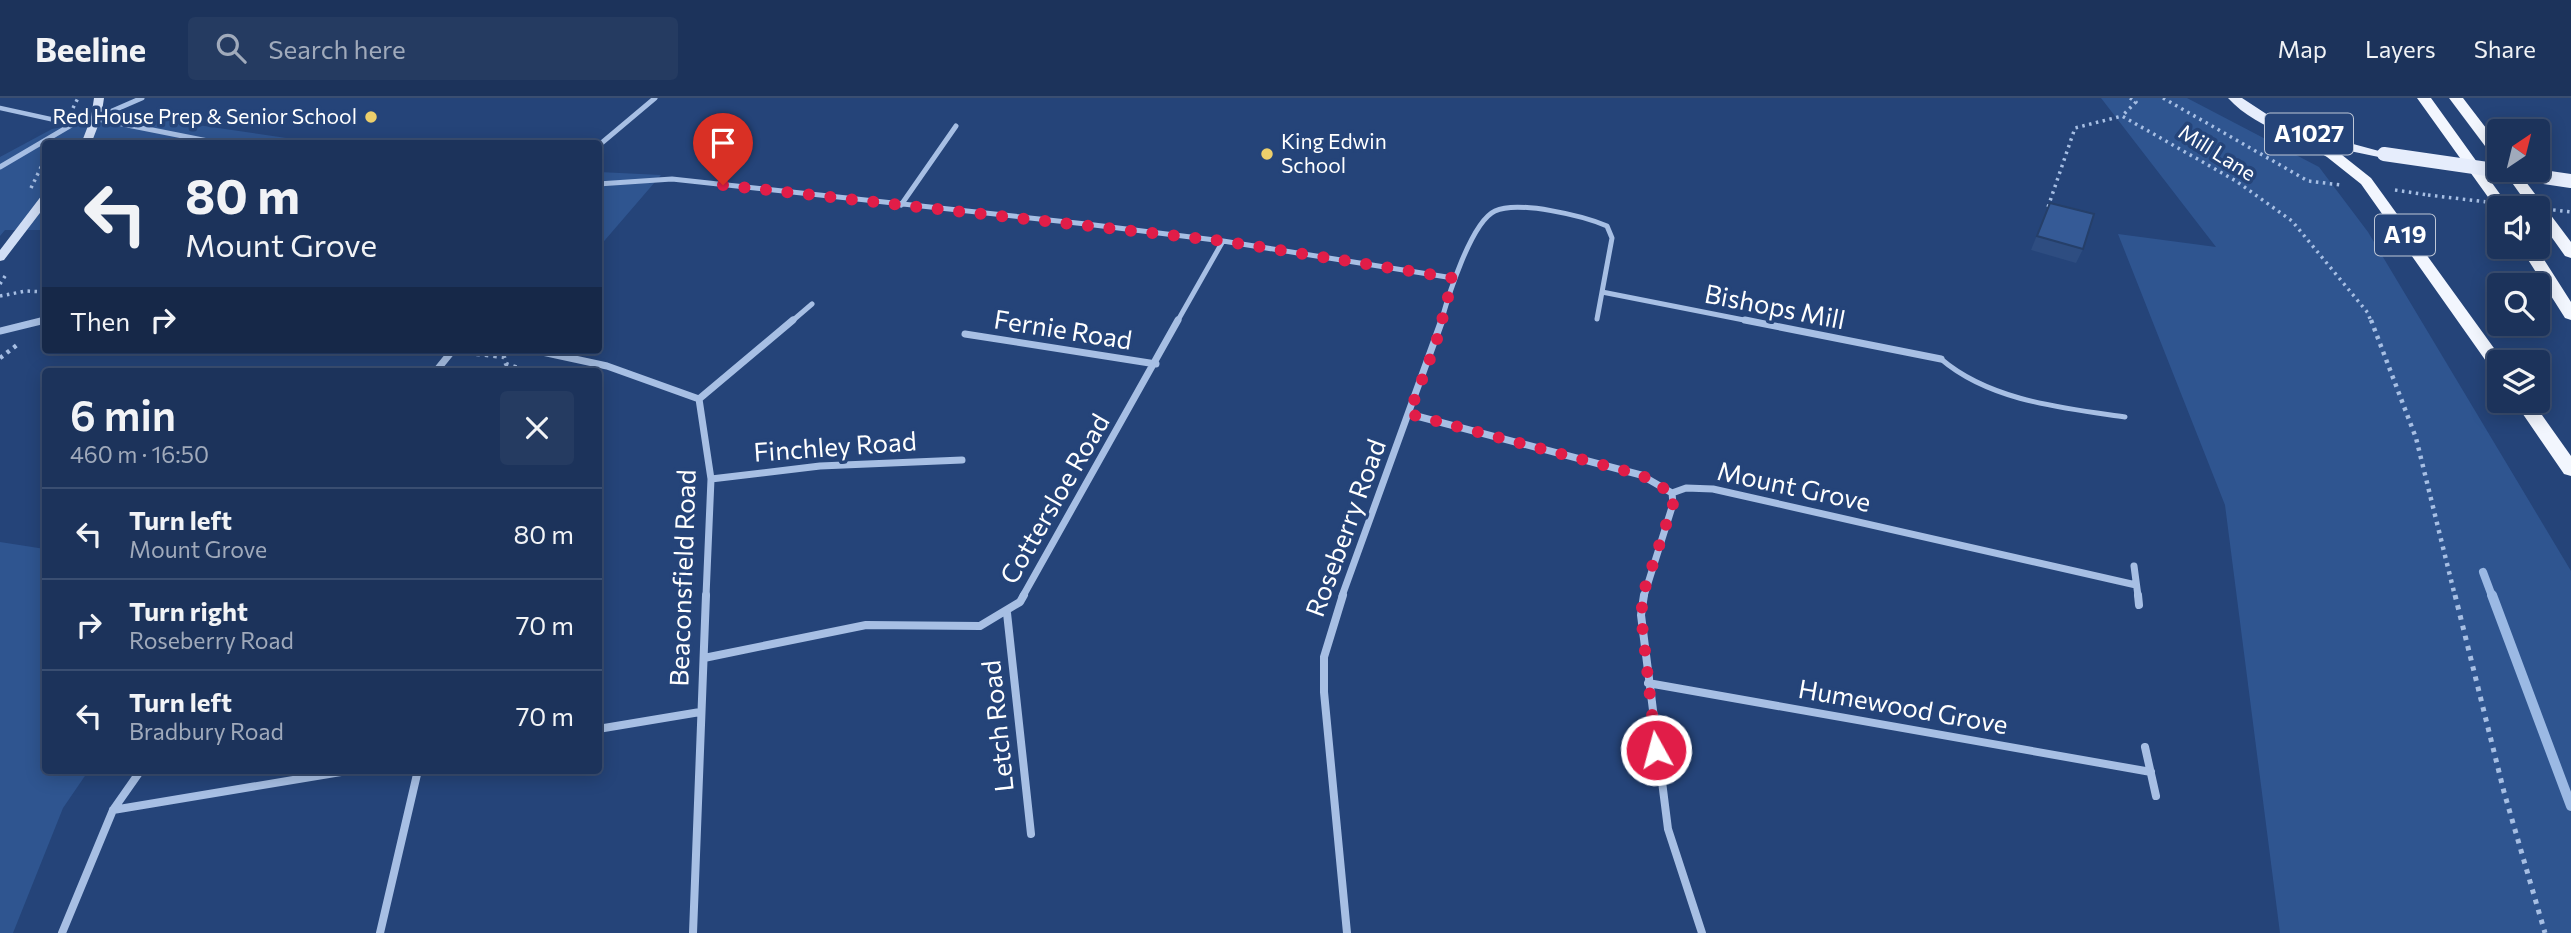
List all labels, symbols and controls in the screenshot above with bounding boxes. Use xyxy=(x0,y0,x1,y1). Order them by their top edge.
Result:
search box xyxy=(188,17,678,80)
text: Beeline xyxy=(35,28,146,69)
icon: search xyxy=(212,29,250,67)
text: Search here xyxy=(268,33,406,64)
text: Map xyxy=(2278,34,2327,63)
text: Layers xyxy=(2365,34,2436,63)
text: Share xyxy=(2474,34,2536,63)
place label: Red House Prep & Senior School xyxy=(53,103,357,128)
marker: Red House Prep & Senior School xyxy=(363,109,379,125)
pin xyxy=(693,113,753,185)
road number: A1027 xyxy=(2265,114,2353,154)
street label: Mill Lane xyxy=(2175,118,2261,185)
north arrow xyxy=(2487,119,2550,182)
map controls xyxy=(2487,119,2550,413)
icon: arrive xyxy=(704,124,742,162)
place label: King Edwin School xyxy=(1281,128,1387,177)
marker: King Edwin School xyxy=(1259,146,1275,162)
text: 80 m xyxy=(185,164,300,224)
icon: left xyxy=(70,168,161,259)
button: sound xyxy=(2487,196,2550,259)
road number: A19 xyxy=(2375,215,2435,256)
text: Mount Grove xyxy=(185,224,377,264)
button: search xyxy=(2487,273,2550,336)
street label: Bishops Mill xyxy=(1702,277,1848,334)
icon: right xyxy=(144,301,182,339)
street label: Fernie Road xyxy=(992,302,1135,355)
text: Then xyxy=(70,305,130,336)
button: layers xyxy=(2487,350,2550,413)
text: 6 min xyxy=(70,388,176,440)
button: close xyxy=(500,391,574,465)
street label: Cottersloe Road xyxy=(992,408,1115,589)
street label: Finchley Road xyxy=(752,424,917,467)
street label: Roseberry Road xyxy=(1298,435,1391,620)
text: 460 m · 16:50 xyxy=(70,440,209,468)
street label: Mount Grove xyxy=(1715,454,1874,517)
street label: Beaconsfield Road xyxy=(662,469,701,687)
text: Turn left xyxy=(129,504,232,535)
icon: left xyxy=(70,515,108,553)
text: 80 m xyxy=(514,518,574,549)
text: Mount Grove xyxy=(129,535,267,563)
text: Turn right xyxy=(129,595,248,626)
icon: right xyxy=(70,606,108,644)
text: 70 m xyxy=(516,609,574,640)
text: Roseberry Road xyxy=(129,626,294,654)
street label: Letch Road xyxy=(974,659,1019,794)
street label: Humewood Grove xyxy=(1796,672,2010,739)
text: Turn left xyxy=(129,686,232,717)
icon: left xyxy=(70,697,108,735)
text: 70 m xyxy=(516,700,574,731)
position arrow xyxy=(1619,713,1693,787)
text: Bradbury Road xyxy=(129,717,284,745)

